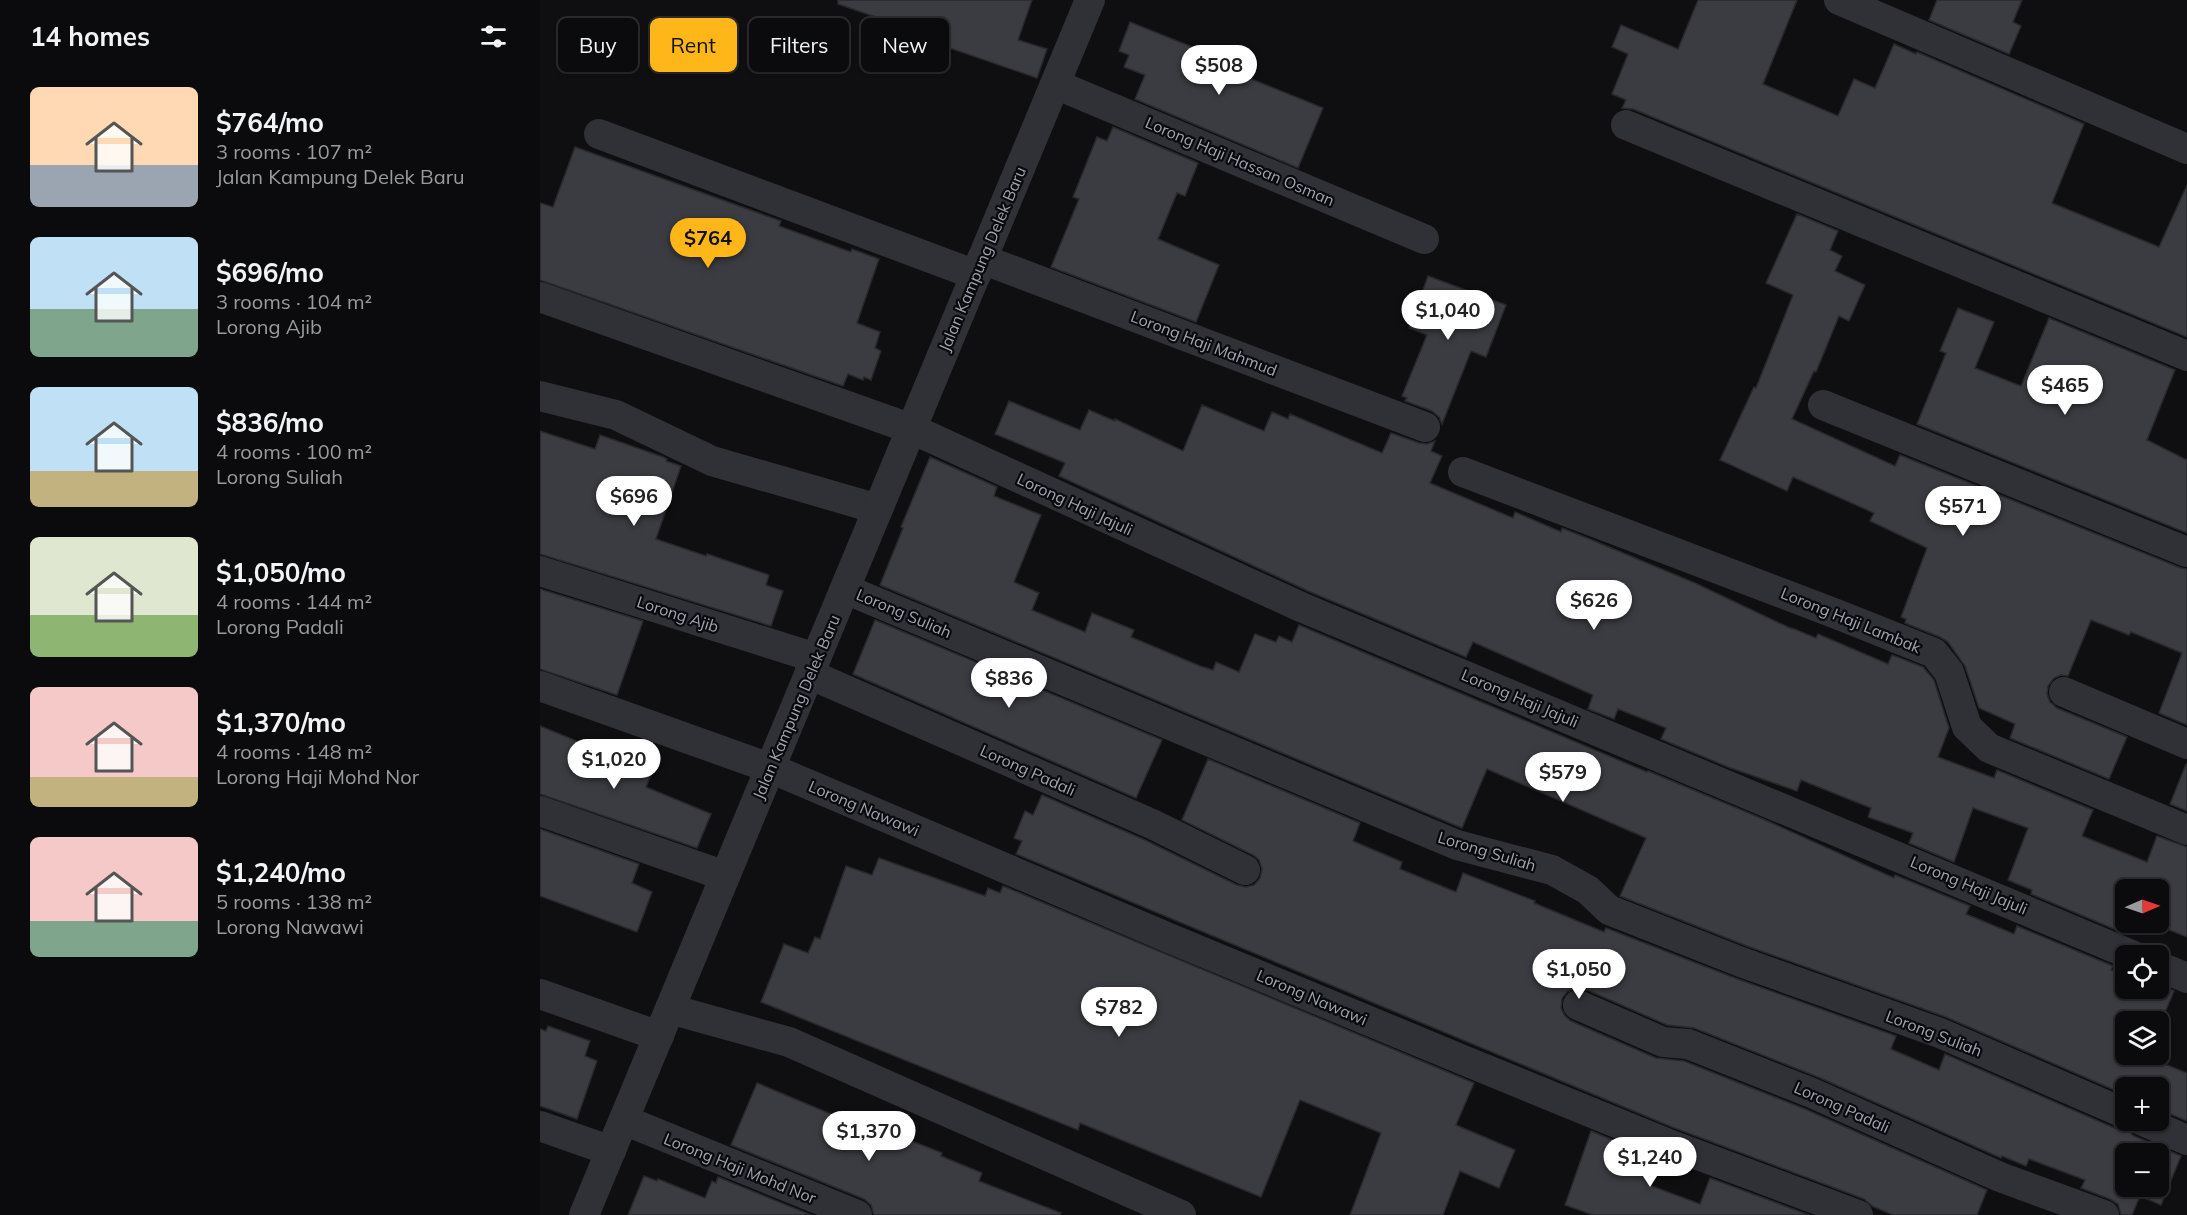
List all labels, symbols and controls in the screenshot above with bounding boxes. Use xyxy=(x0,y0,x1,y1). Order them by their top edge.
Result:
chip: Buy xyxy=(558,18,638,72)
chip: Rent xyxy=(650,18,737,72)
chip: Filters xyxy=(749,18,849,72)
chip: New xyxy=(861,18,949,72)
text: 14 homes xyxy=(30,20,150,53)
icon: filters xyxy=(477,20,510,53)
pin: $508 xyxy=(1183,45,1255,96)
text: $508 xyxy=(1195,52,1243,77)
text: $764/mo xyxy=(216,106,324,139)
icon: home xyxy=(78,111,150,183)
street label: Lorong Haji Hassan Osman xyxy=(1142,112,1338,210)
text: 3 rooms · 107 m² xyxy=(216,139,372,164)
text: Jalan Kampung Delek Baru xyxy=(216,164,464,189)
street label: Jalan Kampung Delek Baru xyxy=(934,164,1030,354)
pin: $764 xyxy=(672,218,744,269)
text: $764 xyxy=(684,225,732,250)
text: $696/mo xyxy=(216,256,324,289)
icon: home xyxy=(78,261,150,333)
text: 3 rooms · 104 m² xyxy=(216,289,372,314)
pin: $1,040 xyxy=(1399,290,1497,341)
text: $1,040 xyxy=(1416,297,1480,322)
street label: Lorong Haji Mahmud xyxy=(1128,306,1280,380)
text: Lorong Ajib xyxy=(216,314,322,339)
pin: $465 xyxy=(2029,365,2101,416)
text: $465 xyxy=(2041,372,2089,397)
text: $836/mo xyxy=(216,406,324,439)
icon: home xyxy=(78,411,150,483)
text: 4 rooms · 100 m² xyxy=(216,439,372,464)
text: Lorong Suliah xyxy=(216,464,343,489)
street label: Lorong Haji Jajuli xyxy=(1014,469,1136,539)
pin: $696 xyxy=(598,476,670,527)
text: $696 xyxy=(610,483,658,508)
pin: $571 xyxy=(1927,486,1999,537)
text: $571 xyxy=(1939,493,1987,518)
text: $1,050/mo xyxy=(216,556,346,589)
icon: home xyxy=(78,561,150,633)
pin: $626 xyxy=(1558,580,1630,631)
street label: Lorong Haji Lambak xyxy=(1778,583,1925,658)
street label: Lorong Suliah xyxy=(853,584,955,642)
text: $626 xyxy=(1570,587,1618,612)
text: 4 rooms · 144 m² xyxy=(216,589,372,614)
street label: Lorong Ajib xyxy=(635,591,721,637)
street label: Jalan Kampung Delek Baru xyxy=(748,612,844,802)
text: Lorong Padali xyxy=(216,614,344,639)
pin: $836 xyxy=(973,658,1045,709)
street label: Lorong Haji Jajuli xyxy=(1459,664,1581,732)
text: $836 xyxy=(985,665,1033,690)
text: $1,370/mo xyxy=(216,706,346,739)
icon: home xyxy=(78,711,150,783)
text: 4 rooms · 148 m² xyxy=(216,739,372,764)
pin: $1,020 xyxy=(565,739,663,790)
street label: Lorong Padali xyxy=(977,740,1079,800)
text: $1,020 xyxy=(582,746,646,771)
pin: $579 xyxy=(1527,752,1599,803)
text: $579 xyxy=(1539,759,1587,784)
text: Lorong Haji Mohd Nor xyxy=(216,764,419,789)
street label: Lorong Nawawi xyxy=(806,776,922,840)
street label: Lorong Suliah xyxy=(1435,827,1539,875)
street label: Lorong Haji Jajuli xyxy=(1908,851,2030,919)
text: $1,240/mo xyxy=(216,856,346,889)
icon: home xyxy=(78,861,150,933)
north arrow xyxy=(2115,879,2169,933)
map controls xyxy=(2115,879,2169,1197)
text: 5 rooms · 138 m² xyxy=(216,889,372,914)
text: Lorong Nawawi xyxy=(216,914,364,939)
button: locate xyxy=(2115,945,2169,999)
pin: $1,050 xyxy=(1530,949,1628,1000)
text: $1,050 xyxy=(1547,956,1611,981)
street label: Lorong Nawawi xyxy=(1254,965,1370,1029)
pin: $782 xyxy=(1083,987,1155,1038)
text: $782 xyxy=(1095,994,1143,1019)
street label: Lorong Suliah xyxy=(1883,1005,1985,1061)
button: layers xyxy=(2115,1011,2169,1065)
street label: Lorong Padali xyxy=(1791,1077,1893,1137)
button: + xyxy=(2115,1077,2169,1131)
pin: $1,370 xyxy=(820,1111,918,1162)
text: $1,370 xyxy=(837,1118,901,1143)
street label: Lorong Haji Mohd Nor xyxy=(661,1128,819,1208)
pin: $1,240 xyxy=(1601,1137,1699,1188)
button: − xyxy=(2115,1143,2169,1197)
text: $1,240 xyxy=(1618,1144,1682,1169)

